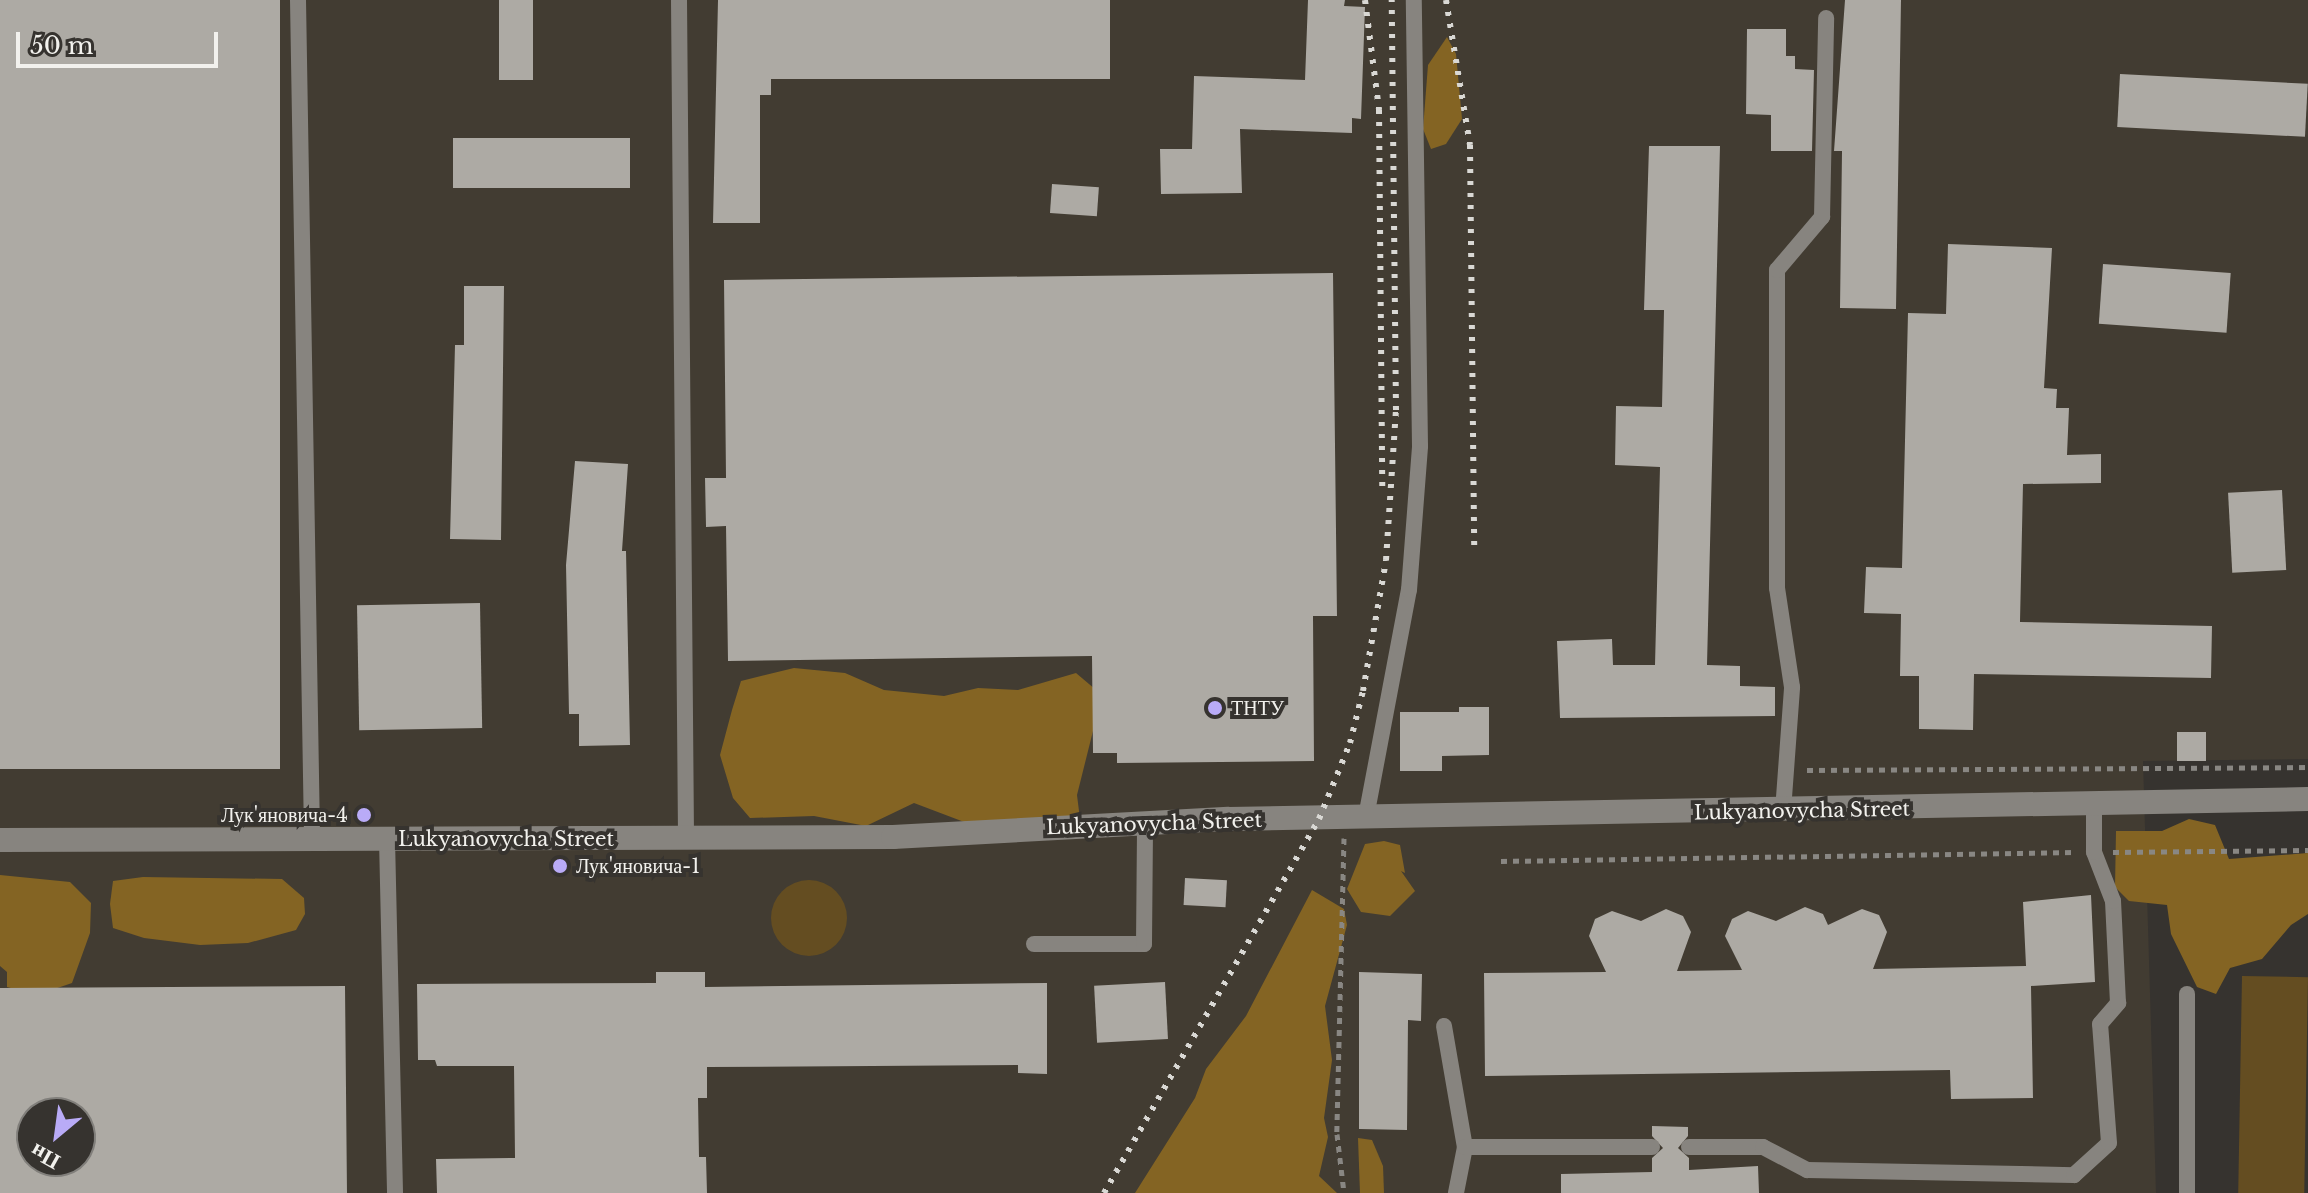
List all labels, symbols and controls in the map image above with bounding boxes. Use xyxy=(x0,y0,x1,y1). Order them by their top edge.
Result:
scale bar xyxy=(20,16,222,66)
text: 50 m xyxy=(30,31,93,60)
place label: ТНТУ xyxy=(1231,696,1284,720)
marker: ТНТУ xyxy=(1206,699,1224,717)
street label: Lukyanovycha Street xyxy=(1694,797,1910,825)
place label: Лук'яновича-4 xyxy=(221,803,348,827)
marker: Лук'яновича-4 xyxy=(355,806,373,824)
street label: Lukyanovycha Street xyxy=(1045,808,1263,840)
street label: Lukyanovycha Street xyxy=(398,827,614,851)
place label: Лук'яновича-1 xyxy=(576,854,700,878)
marker: Лук'яновича-1 xyxy=(551,857,569,875)
north arrow xyxy=(16,1097,96,1177)
text: Пн xyxy=(26,1138,65,1176)

